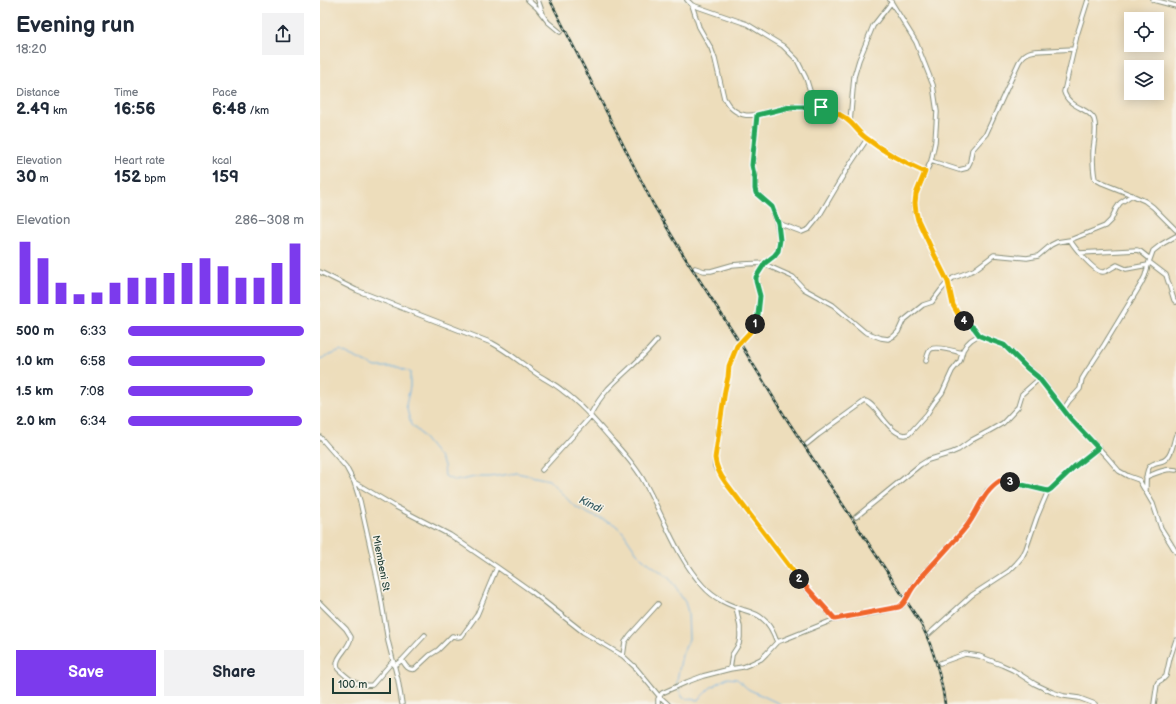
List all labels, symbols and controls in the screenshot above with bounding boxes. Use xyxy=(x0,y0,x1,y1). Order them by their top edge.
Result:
text: Evening run xyxy=(16,12,135,39)
map controls xyxy=(1124,12,1164,100)
button: locate xyxy=(1124,12,1164,52)
button: share xyxy=(262,13,304,55)
text: 18:20 xyxy=(16,41,47,57)
button: layers xyxy=(1124,60,1164,100)
text: Distance xyxy=(16,86,60,99)
text: Time xyxy=(114,86,138,99)
text: Pace xyxy=(212,86,237,99)
pin xyxy=(804,90,838,124)
icon: arrive xyxy=(810,96,832,118)
text: 2.49 xyxy=(16,99,50,119)
text: 16:56 xyxy=(114,99,156,119)
text: 6:48 xyxy=(212,99,247,119)
text: km xyxy=(50,104,67,117)
text: /km xyxy=(247,104,269,117)
text: Elevation xyxy=(16,154,62,167)
text: Heart rate xyxy=(114,154,165,167)
text: kcal xyxy=(212,154,232,167)
text: 30 xyxy=(16,167,37,187)
text: 152 xyxy=(114,167,141,187)
text: 159 xyxy=(212,167,239,187)
text: m xyxy=(37,172,49,185)
text: bpm xyxy=(141,172,166,185)
text: Elevation xyxy=(16,212,70,228)
text: 286–308 m xyxy=(235,212,304,228)
pin: 4 xyxy=(954,311,974,331)
pin: 1 xyxy=(745,314,765,334)
text: 4 xyxy=(961,314,967,327)
text: 1 xyxy=(753,317,757,330)
text: 500 m xyxy=(16,323,54,339)
text: 6:33 xyxy=(80,323,107,339)
text: 1.0 km xyxy=(16,353,54,369)
text: 6:58 xyxy=(80,353,106,369)
text: 1.5 km xyxy=(16,383,53,399)
text: 7:08 xyxy=(80,383,104,399)
text: 2.0 km xyxy=(16,413,56,429)
text: 6:34 xyxy=(80,413,107,429)
pin: 3 xyxy=(1000,472,1020,492)
text: 3 xyxy=(1007,475,1013,488)
water label: Kindi xyxy=(577,493,605,516)
street label: Miembeni St xyxy=(370,534,392,592)
pin: 2 xyxy=(789,569,809,589)
text: 2 xyxy=(796,572,802,585)
button: Save xyxy=(16,650,156,696)
button: Share xyxy=(164,650,304,696)
scale bar xyxy=(332,676,391,695)
text: 100 m xyxy=(338,678,367,691)

